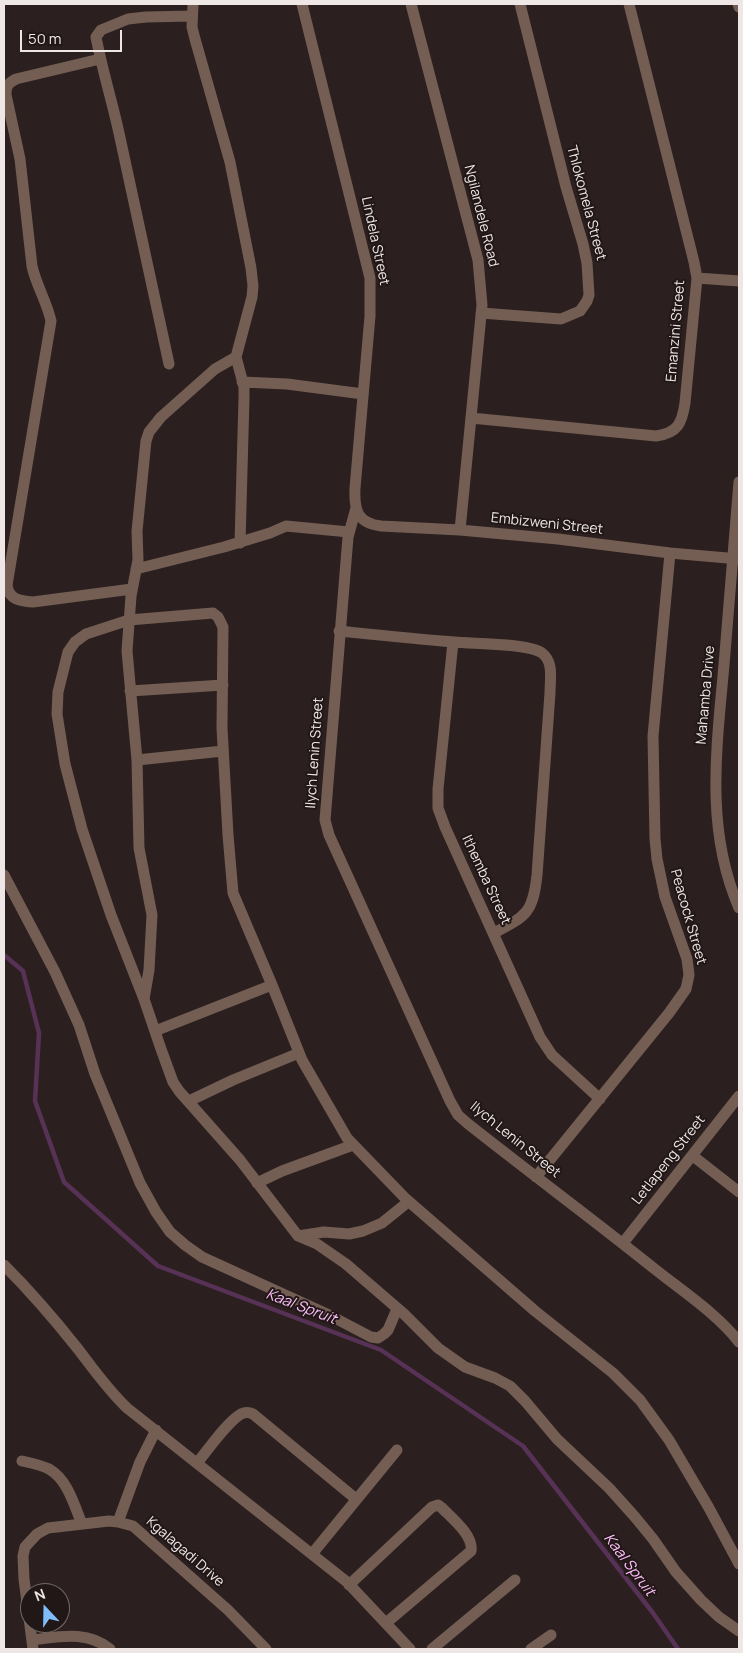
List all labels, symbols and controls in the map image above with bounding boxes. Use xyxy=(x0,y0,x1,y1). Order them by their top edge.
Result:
scale bar xyxy=(22,20,125,52)
text: 50 m xyxy=(28,28,62,49)
street label: Thlokomela Street xyxy=(563,144,609,262)
street label: Ngilandele Road xyxy=(460,163,502,269)
street label: Lindela Street xyxy=(357,195,393,287)
street label: Emanzini Street xyxy=(663,279,689,383)
street label: Embizweni Street xyxy=(490,510,604,538)
street label: Mahamba Drive xyxy=(693,645,719,745)
street label: Ilych Lenin Street xyxy=(303,697,327,809)
street label: Ithemba Street xyxy=(458,832,514,928)
street label: Peacock Street xyxy=(666,867,710,967)
street label: Ilych Lenin Street xyxy=(466,1098,564,1182)
street label: Letlapeng Street xyxy=(629,1112,709,1208)
water label: Kaal Spruit xyxy=(263,1285,339,1329)
street label: Kgalagadi Drive xyxy=(142,1513,228,1591)
water label: Kaal Spruit xyxy=(600,1530,658,1600)
north arrow xyxy=(20,1583,70,1633)
text: N xyxy=(32,1584,48,1605)

